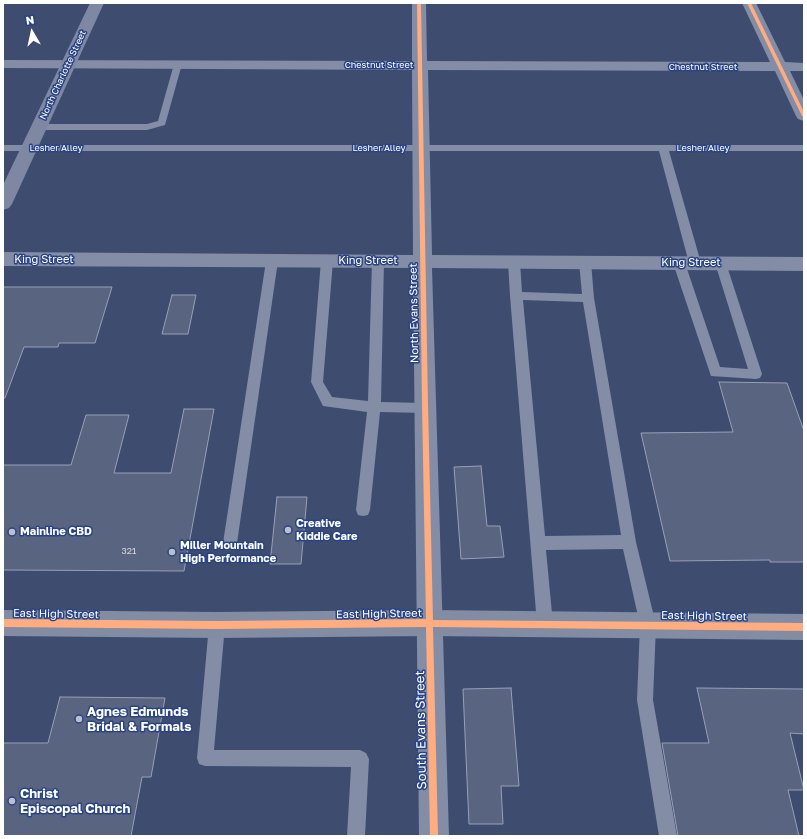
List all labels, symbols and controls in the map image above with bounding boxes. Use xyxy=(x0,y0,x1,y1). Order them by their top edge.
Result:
north arrow xyxy=(12,12,52,52)
text: N xyxy=(25,13,35,27)
street label: North Charlotte Street xyxy=(38,29,88,121)
street label: Chestnut Street xyxy=(345,60,413,70)
street label: Chestnut Street xyxy=(669,62,737,72)
street label: Lesher Alley xyxy=(29,143,83,153)
street label: Lesher Alley xyxy=(352,143,406,153)
street label: Lesher Alley xyxy=(676,143,730,153)
street label: King Street xyxy=(14,253,74,267)
street label: King Street xyxy=(338,254,398,268)
street label: King Street xyxy=(661,256,721,270)
street label: North Evans Street xyxy=(407,263,421,363)
place label: Creative Kiddie Care xyxy=(296,517,358,543)
place label: Mainline CBD xyxy=(20,525,92,539)
marker: Creative Kiddie Care xyxy=(283,525,293,535)
marker: Mainline CBD xyxy=(7,527,17,537)
place label: Miller Mountain High Performance xyxy=(180,539,276,565)
house number: 321 xyxy=(122,546,136,556)
marker: Miller Mountain High Performance xyxy=(167,547,177,557)
street label: East High Street xyxy=(13,607,99,621)
street label: East High Street xyxy=(336,607,422,621)
street label: East High Street xyxy=(661,609,747,623)
street label: South Evans Street xyxy=(412,670,430,790)
place label: Agnes Edmunds Bridal & Formals xyxy=(87,704,191,735)
marker: Agnes Edmunds Bridal & Formals xyxy=(74,714,84,724)
place label: Christ Episcopal Church xyxy=(20,786,130,817)
marker: Christ Episcopal Church xyxy=(7,796,17,806)

